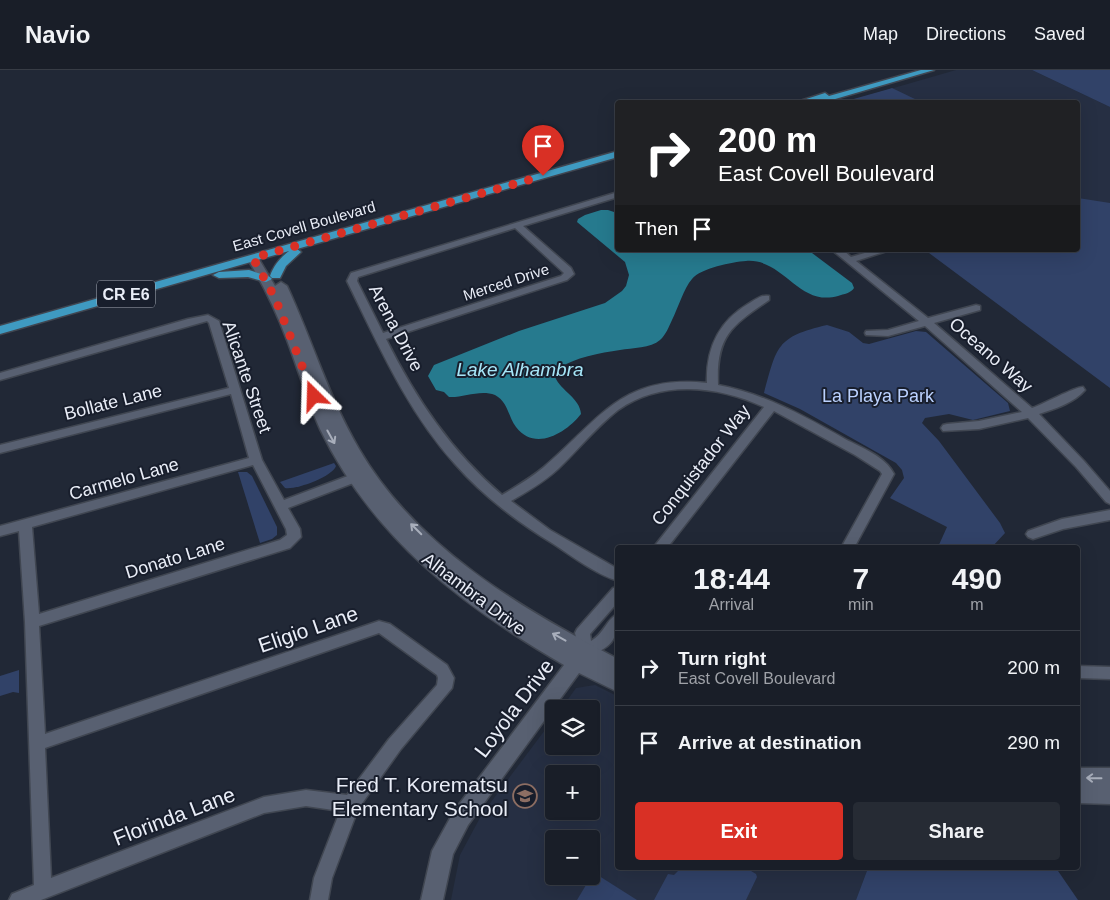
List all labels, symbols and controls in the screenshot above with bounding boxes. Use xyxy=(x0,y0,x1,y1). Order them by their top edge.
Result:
text: Navio xyxy=(25,21,90,48)
text: Map xyxy=(863,24,898,44)
text: Directions xyxy=(926,24,1006,44)
text: Saved xyxy=(1034,24,1085,44)
icon: right xyxy=(635,120,700,185)
text: 200 m xyxy=(718,120,817,159)
pin xyxy=(522,125,564,176)
icon: arrive xyxy=(529,132,557,160)
text: East Covell Boulevard xyxy=(718,161,934,186)
street label: East Covell Boulevard xyxy=(231,197,377,255)
icon: arrive xyxy=(688,215,716,243)
text: Then xyxy=(635,218,678,239)
street label: Merced Drive xyxy=(461,260,551,304)
road number: CR E6 xyxy=(97,280,155,308)
street label: Arena Drive xyxy=(365,281,427,375)
street label: Oceano Way xyxy=(945,314,1037,396)
street label: Alicante Street xyxy=(218,318,276,436)
water label: Lake Alhambra xyxy=(456,359,584,380)
position arrow xyxy=(287,369,339,421)
street label: Bollate Lane xyxy=(62,380,164,424)
park label: La Playa Park xyxy=(822,386,935,406)
street label: Conquistador Way xyxy=(648,401,754,529)
one-way arrow xyxy=(327,430,337,444)
street label: Carmelo Lane xyxy=(67,454,181,504)
one-way arrow xyxy=(410,524,422,536)
street label: Donato Lane xyxy=(123,533,227,583)
street label: Alhambra Drive xyxy=(418,549,530,639)
text: 18:44 xyxy=(693,562,770,595)
text: 7 xyxy=(852,562,869,595)
text: 490 xyxy=(952,562,1002,595)
text: Arrival xyxy=(709,596,754,613)
text: min xyxy=(848,596,874,613)
text: m xyxy=(970,596,983,613)
street label: Eligio Lane xyxy=(255,601,361,657)
one-way arrow xyxy=(552,632,567,641)
text: Turn right xyxy=(678,648,766,669)
street label: Loyola Drive xyxy=(470,654,558,762)
icon: right xyxy=(635,654,663,682)
text: 200 m xyxy=(1007,657,1060,678)
text: East Covell Boulevard xyxy=(678,670,835,687)
map controls xyxy=(545,700,600,885)
button: layers xyxy=(545,700,600,755)
icon: arrive xyxy=(635,729,663,757)
text: Arrive at destination xyxy=(678,732,862,753)
text: 290 m xyxy=(1007,732,1060,753)
button: + xyxy=(545,765,600,820)
place label: Fred T. Korematsu Elementary School xyxy=(332,773,508,820)
one-way arrow xyxy=(1086,773,1102,782)
street label: Florinda Lane xyxy=(110,782,238,850)
school or university icon: Fred T. Korematsu Elementary School xyxy=(512,783,538,809)
button: Exit xyxy=(635,802,843,860)
button: Share xyxy=(853,802,1060,860)
button: − xyxy=(545,830,600,885)

